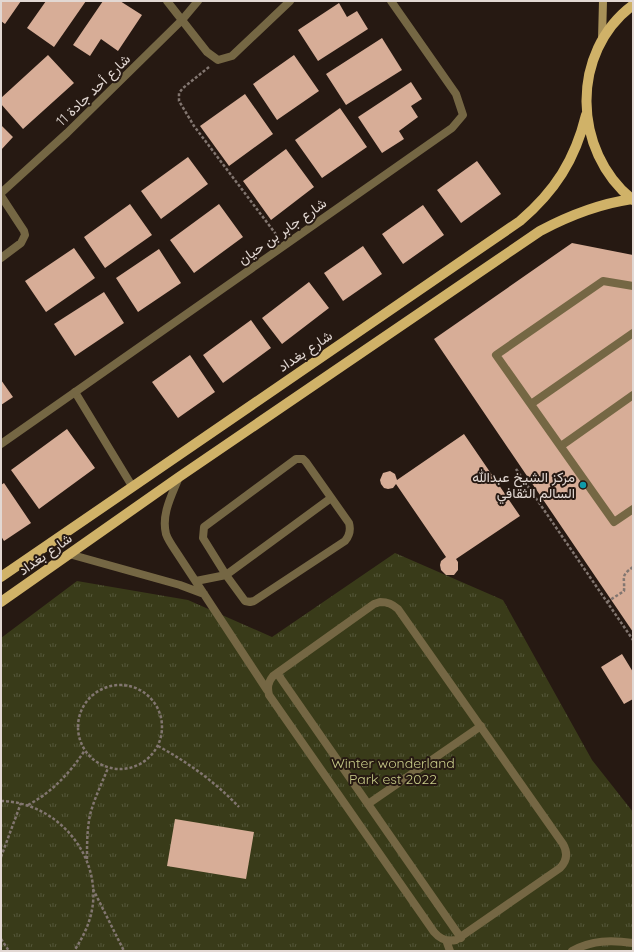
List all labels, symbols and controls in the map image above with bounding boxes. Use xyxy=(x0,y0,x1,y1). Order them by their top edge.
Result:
street label: شارع أحد جادة 11 xyxy=(52,50,135,131)
street label: شارع جابر بن حيان xyxy=(234,194,331,270)
street label: شارع بغداد xyxy=(274,326,337,377)
place label: مركز الشيخ عبدالله السالم الثقافي xyxy=(472,468,575,505)
marker: مركز الشيخ عبدالله السالم الثقافي xyxy=(578,480,588,490)
street label: شارع بغداد xyxy=(15,529,77,581)
park label: Winter wonderland Park est 2022 xyxy=(331,754,455,788)

